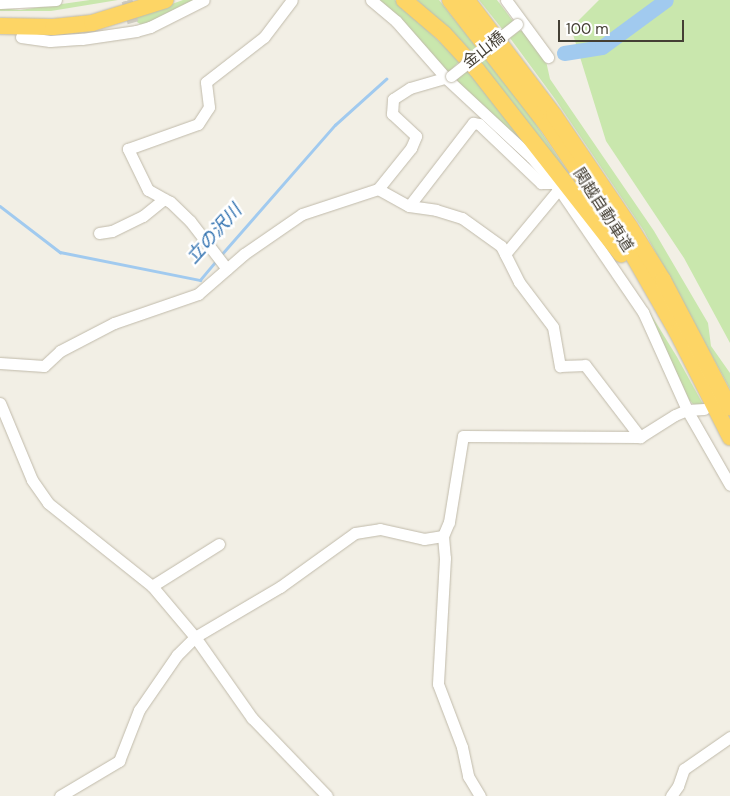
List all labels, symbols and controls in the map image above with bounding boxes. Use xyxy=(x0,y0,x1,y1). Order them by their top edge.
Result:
scale bar xyxy=(560,10,686,42)
text: 100 m xyxy=(566,19,609,39)
street label: 金山橋 xyxy=(459,28,509,72)
street label: 関越自動車道 xyxy=(569,165,637,255)
water label: 立の沢川 xyxy=(182,200,246,268)

